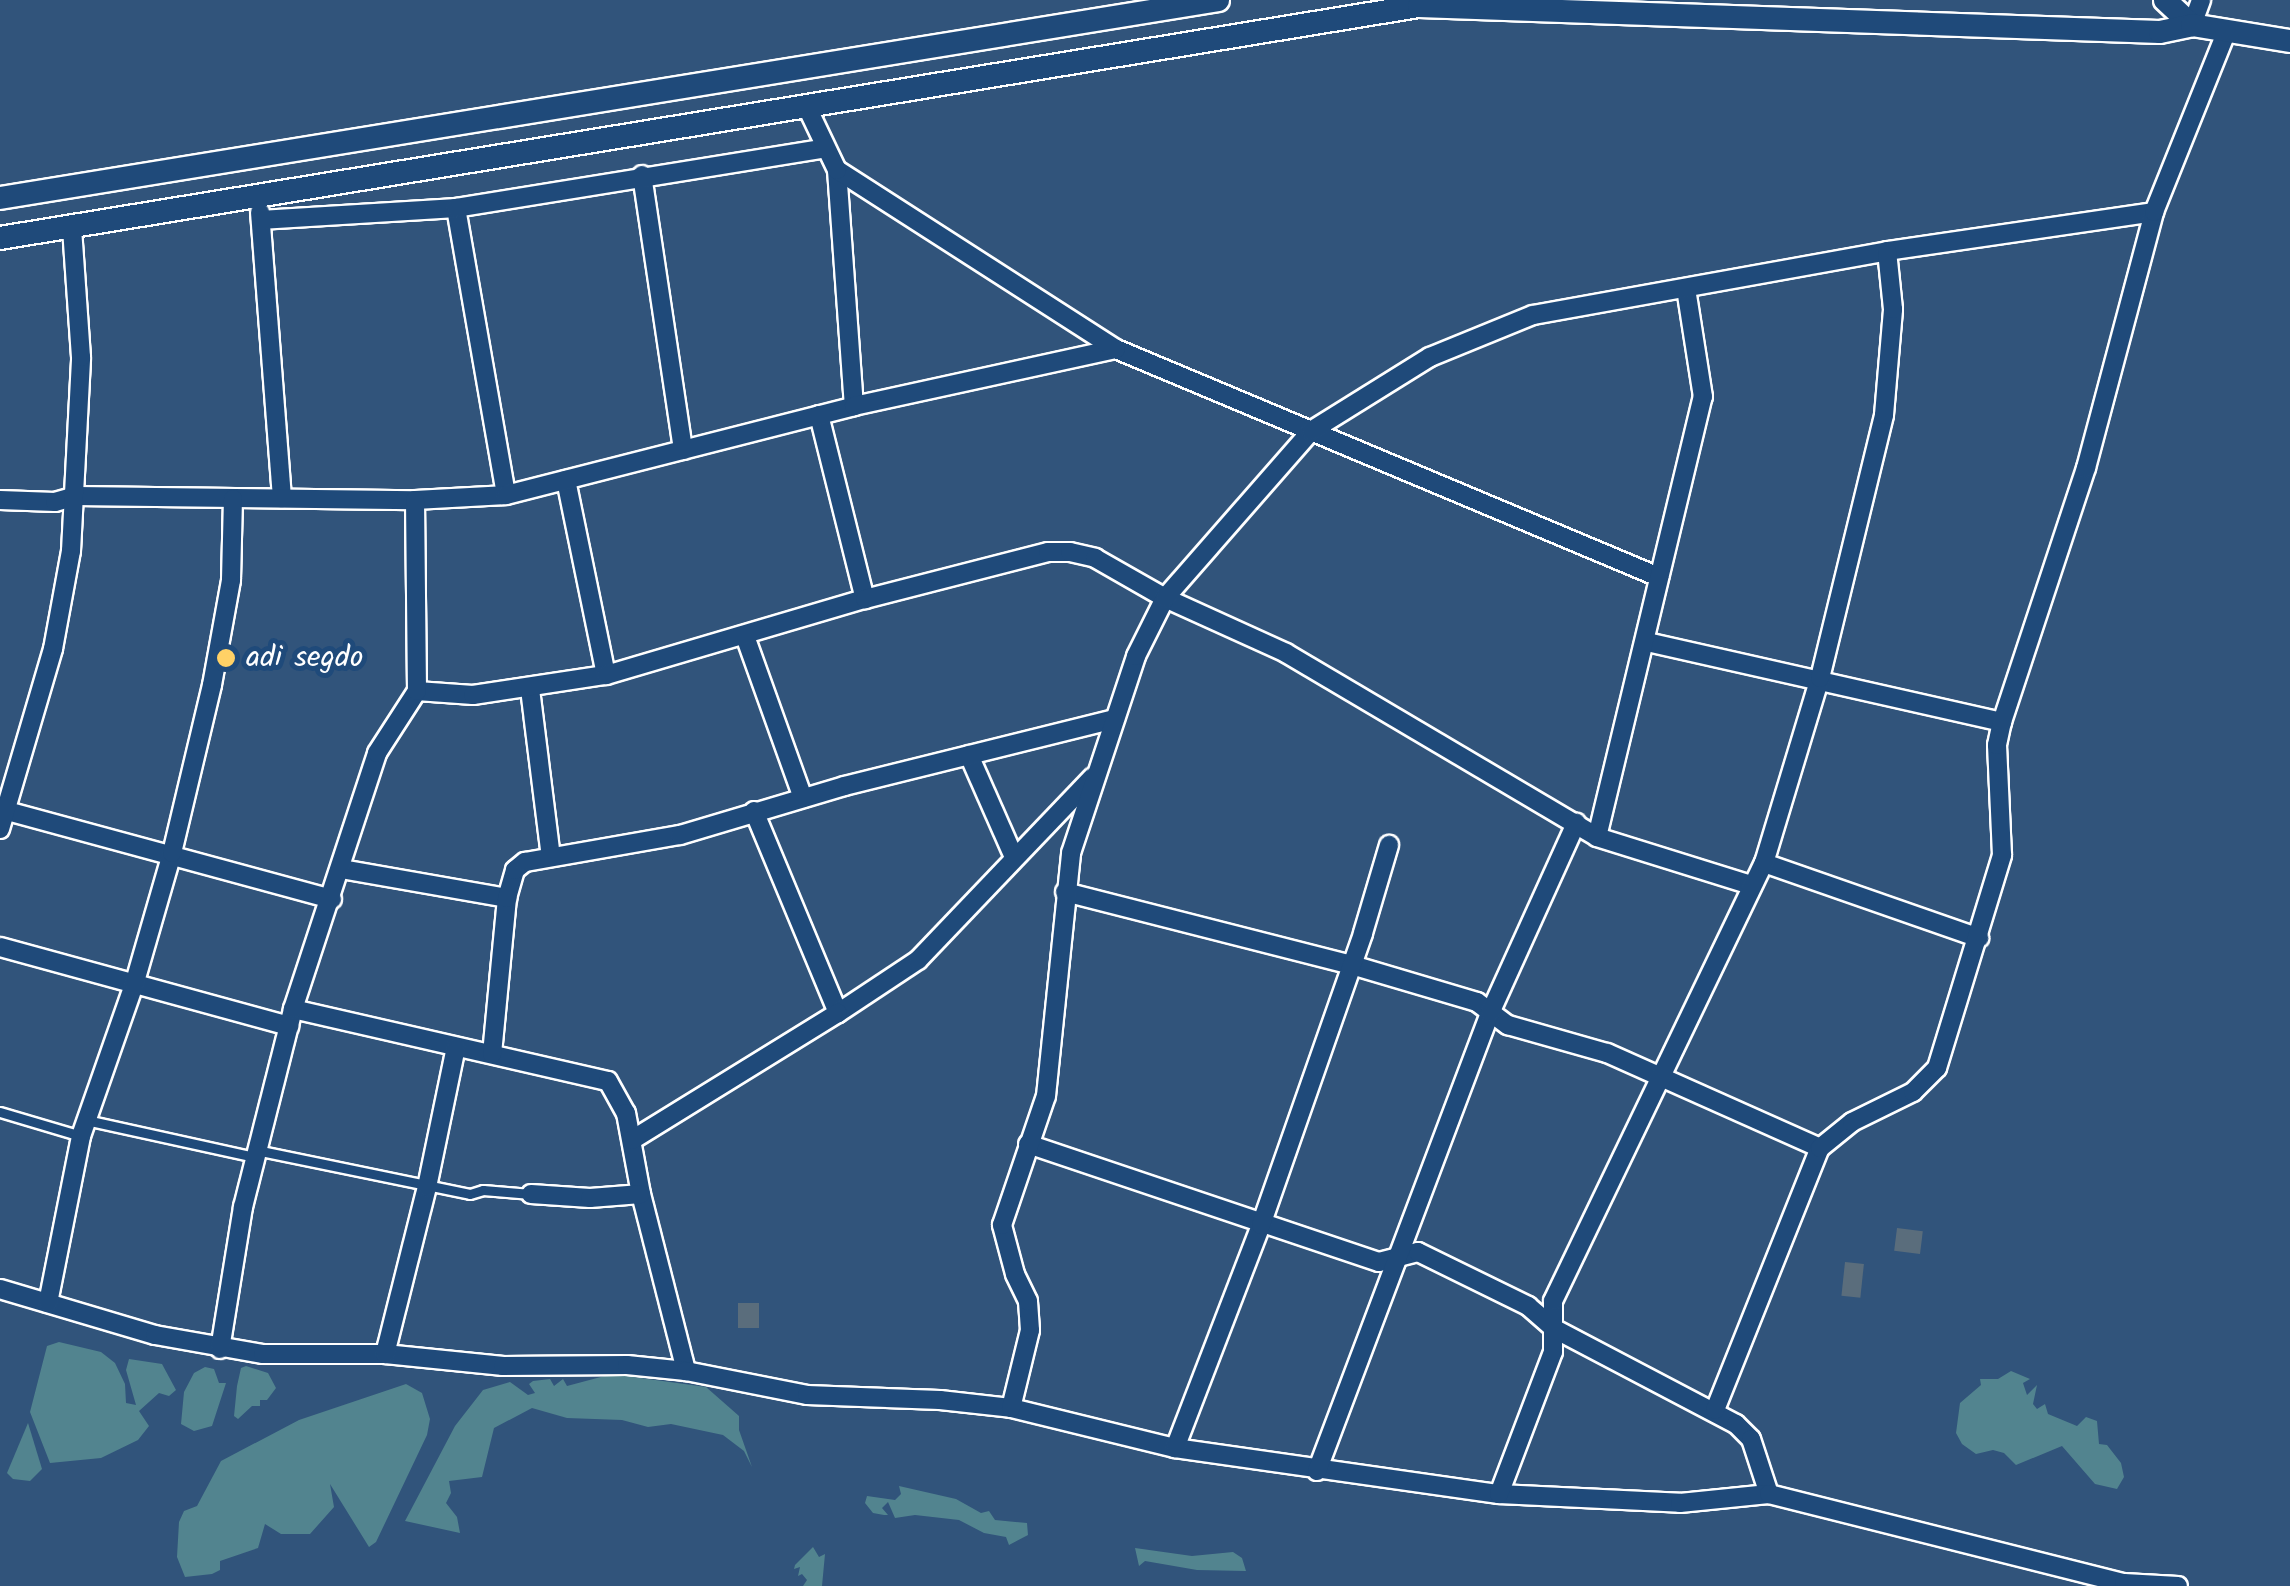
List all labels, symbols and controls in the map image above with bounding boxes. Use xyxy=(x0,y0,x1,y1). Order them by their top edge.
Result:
place label: adi segdo xyxy=(246,640,363,676)
marker: adi segdo xyxy=(215,647,237,669)

